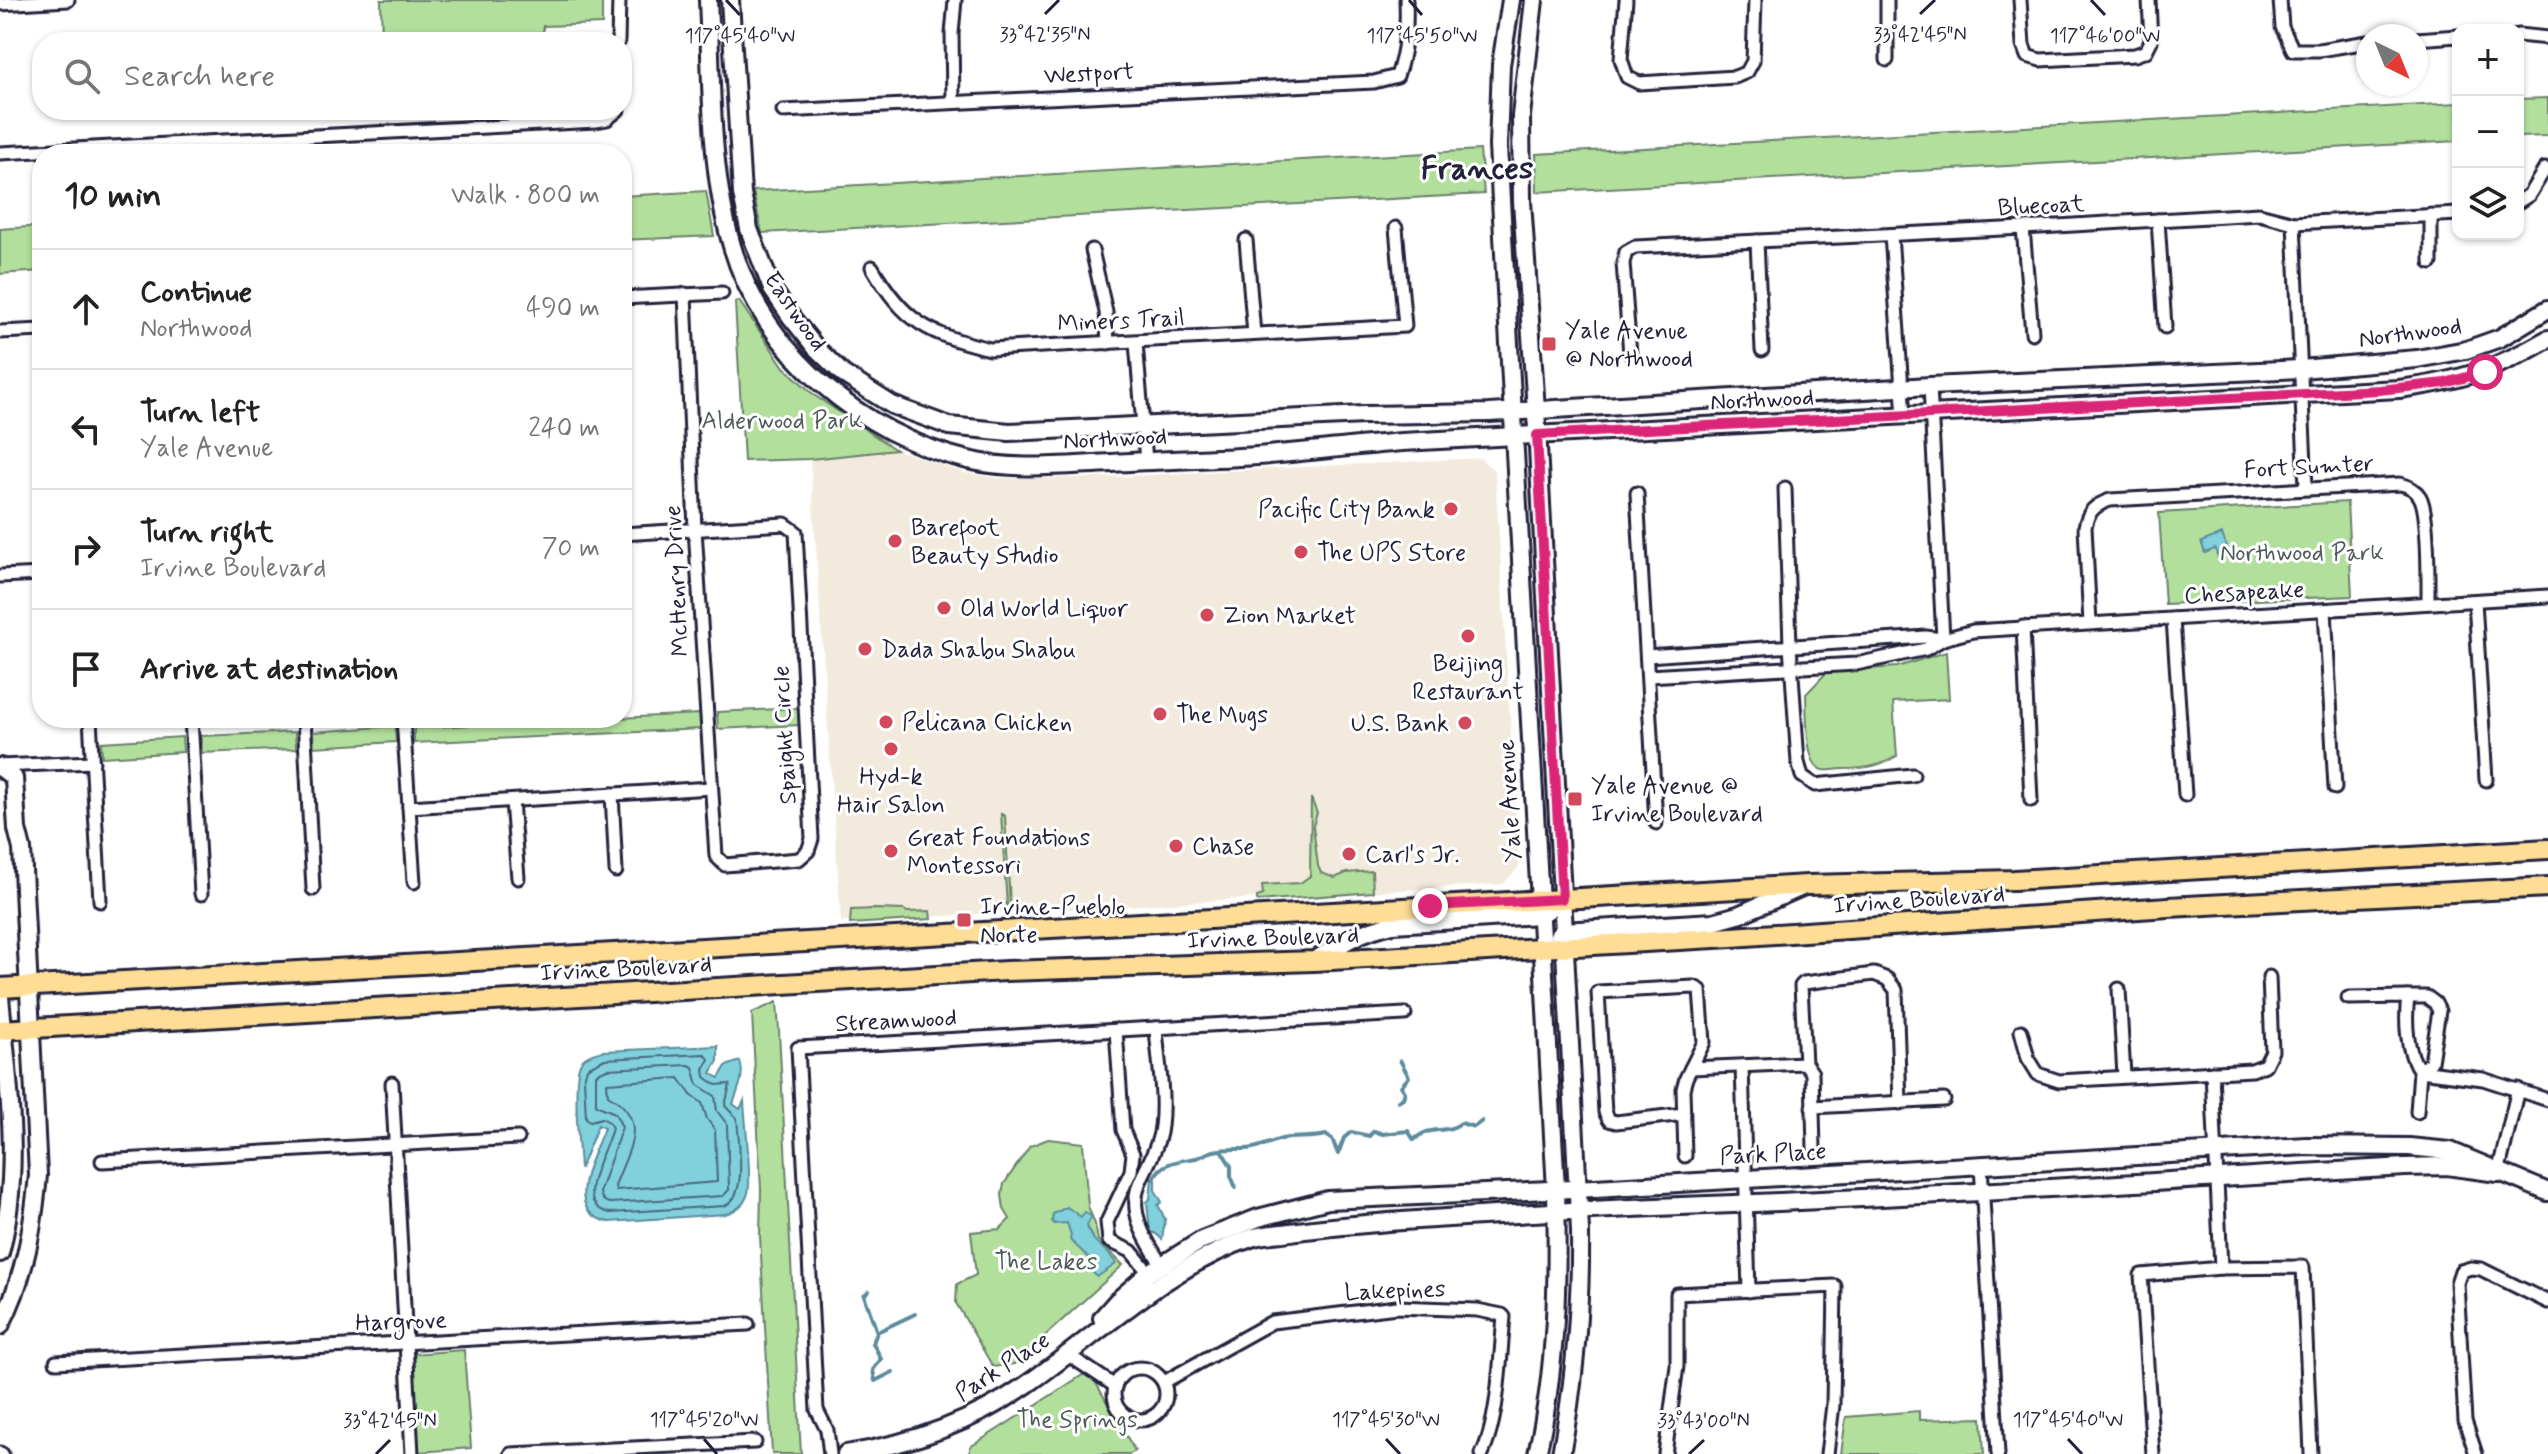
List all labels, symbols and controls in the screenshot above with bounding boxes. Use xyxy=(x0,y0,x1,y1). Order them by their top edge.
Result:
text: 33°42'35"N xyxy=(1000,22,1091,49)
text: 33°42'45"N xyxy=(1873,22,1967,49)
text: 117°45'40"W xyxy=(685,23,795,50)
text: 117°45'50"W xyxy=(1367,23,1477,50)
text: 117°46'00"W xyxy=(2050,23,2160,50)
north arrow xyxy=(2356,24,2428,96)
map controls xyxy=(2452,24,2524,240)
button: + xyxy=(2452,24,2524,96)
search box xyxy=(32,32,632,120)
icon: search xyxy=(60,54,104,98)
text: Search here xyxy=(124,57,275,96)
street label: Westport xyxy=(1043,57,1135,92)
button: − xyxy=(2452,96,2524,168)
district label: Frances xyxy=(1421,148,1533,190)
button: layers xyxy=(2452,168,2524,240)
text: 10 min xyxy=(64,174,162,219)
text: Walk · 800 m xyxy=(451,179,600,213)
street label: Bluecoat xyxy=(1997,189,2085,224)
street label: Eastwood xyxy=(756,266,833,358)
text: Continue xyxy=(140,273,252,312)
icon: ahead xyxy=(64,287,108,331)
text: 490 m xyxy=(526,292,600,326)
street label: Miners Trail xyxy=(1057,303,1185,340)
street label: Northwood xyxy=(2357,311,2464,356)
text: Northwood xyxy=(140,312,252,346)
place label: Yale Avenue @ Northwood xyxy=(1565,316,1693,375)
marker: Yale Avenue @ Northwood xyxy=(1540,335,1558,353)
route start xyxy=(2467,354,2503,390)
street label: Northwood xyxy=(1709,382,1815,419)
text: Turn left xyxy=(140,393,260,432)
park label: Alderwood Park xyxy=(702,406,862,437)
icon: left xyxy=(64,407,108,451)
text: 240 m xyxy=(528,412,600,446)
street label: Northwood xyxy=(1062,421,1168,458)
text: Yale Avenue xyxy=(140,432,273,466)
street label: Fort Sumter xyxy=(2243,449,2375,486)
place label: Pacific City Bank xyxy=(1258,495,1435,526)
marker: Pacific City Bank xyxy=(1442,500,1460,518)
street label: McHenry Drive xyxy=(658,504,697,657)
text: Turn right xyxy=(140,513,273,552)
place label: Barefoot Beauty Studio xyxy=(911,513,1058,572)
icon: right xyxy=(64,527,108,571)
text: 70 m xyxy=(542,532,600,566)
marker: Barefoot Beauty Studio xyxy=(886,532,904,550)
place label: The UPS Store xyxy=(1317,538,1466,569)
park label: Northwood Park xyxy=(2220,538,2384,569)
marker: The UPS Store xyxy=(1292,543,1310,561)
text: Irvine Boulevard xyxy=(140,552,326,586)
street label: Chesapeake xyxy=(2183,575,2305,612)
place label: Old World Liquor xyxy=(960,594,1129,625)
marker: Old World Liquor xyxy=(935,599,953,617)
place label: Zion Market xyxy=(1223,601,1356,632)
marker: Zion Market xyxy=(1198,606,1216,624)
marker: Beijing Restaurant xyxy=(1459,627,1477,645)
place label: Dada Shabu Shabu xyxy=(881,635,1076,666)
marker: Dada Shabu Shabu xyxy=(856,640,874,658)
icon: arrive xyxy=(64,647,108,691)
place label: Beijing Restaurant xyxy=(1412,649,1524,708)
text: Arrive at destination xyxy=(140,650,398,689)
street label: Spaight Circle xyxy=(766,665,807,805)
place label: The Mugs xyxy=(1176,700,1268,731)
marker: The Mugs xyxy=(1151,705,1169,723)
place label: Pelicana Chicken xyxy=(902,708,1072,739)
place label: U.S. Bank xyxy=(1351,709,1449,740)
marker: Pelicana Chicken xyxy=(877,713,895,731)
marker: U.S. Bank xyxy=(1456,714,1474,732)
street label: Yale Avenue xyxy=(1492,739,1529,863)
marker: Hyd-k Hair Salon xyxy=(882,740,900,758)
place label: Hyd-k Hair Salon xyxy=(837,762,945,821)
place label: Yale Avenue @ Irvine Boulevard xyxy=(1591,771,1763,830)
marker: Yale Avenue @ Irvine Boulevard xyxy=(1566,790,1584,808)
place label: Great Foundations Montessori xyxy=(907,823,1091,882)
place label: Chase xyxy=(1192,832,1254,863)
marker: Chase xyxy=(1167,837,1185,855)
place label: Carl's Jr. xyxy=(1365,840,1460,871)
marker: Great Foundations Montessori xyxy=(882,842,900,860)
marker: Carl's Jr. xyxy=(1340,845,1358,863)
street label: Irvine Boulevard xyxy=(1832,879,2006,922)
route end xyxy=(1412,888,1448,924)
place label: Irvine-Pueblo Norte xyxy=(980,892,1125,951)
marker: Irvine-Pueblo Norte xyxy=(955,911,973,929)
street label: Irvine Boulevard xyxy=(1187,920,1360,957)
street label: Irvine Boulevard xyxy=(539,950,713,989)
street label: Streamwood xyxy=(835,1003,958,1040)
street label: Park Place xyxy=(1719,1136,1827,1173)
park label: The Lakes xyxy=(994,1247,1098,1278)
street label: Lakepines xyxy=(1344,1274,1446,1309)
street label: Hargrove xyxy=(355,1305,448,1342)
street label: Park Place xyxy=(949,1325,1056,1409)
park label: The Springs xyxy=(1016,1405,1138,1436)
text: 117°45'20"W xyxy=(650,1407,758,1434)
text: 117°45'30"W xyxy=(1332,1407,1440,1434)
text: 117°45'40"W xyxy=(2013,1407,2123,1434)
text: 33°42'45"N xyxy=(343,1408,437,1435)
text: 33°43'00"N xyxy=(1658,1408,1750,1435)

